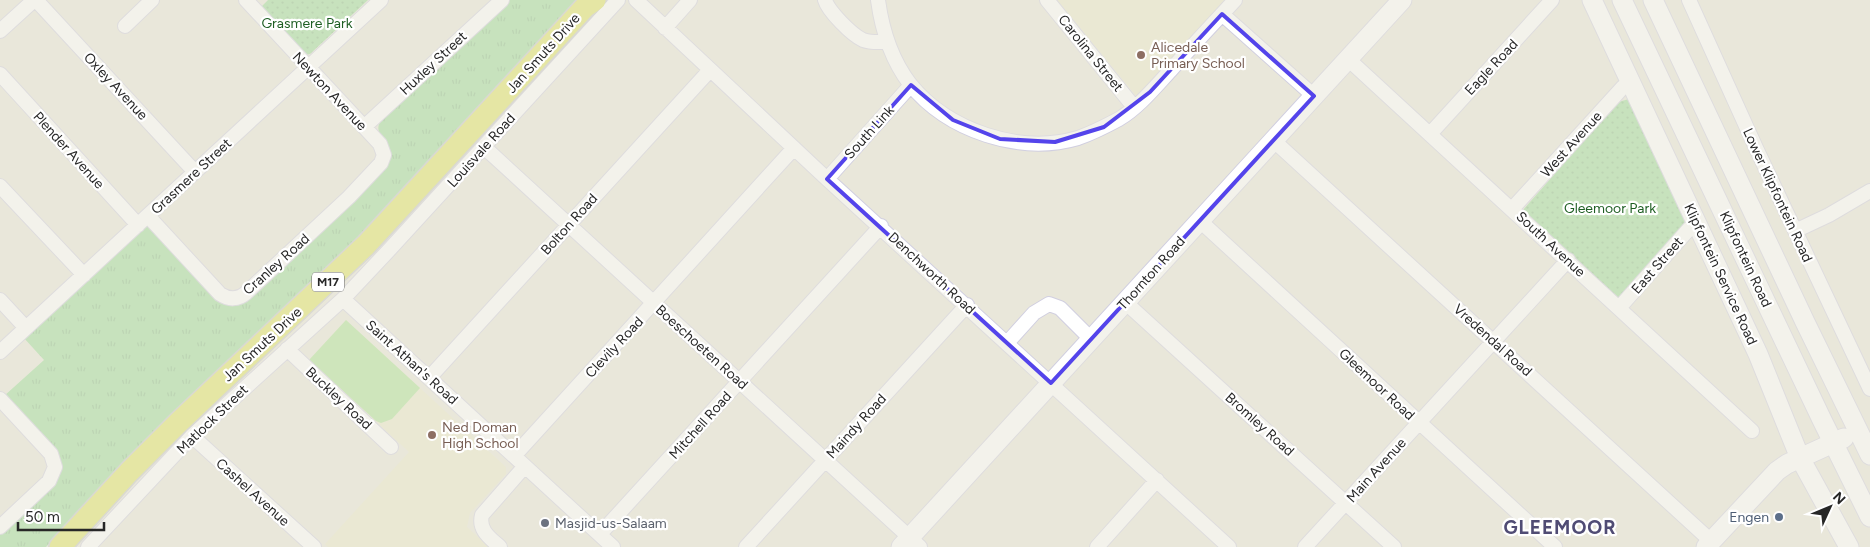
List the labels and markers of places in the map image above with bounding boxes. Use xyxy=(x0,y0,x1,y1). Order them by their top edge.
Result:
place label: Alicedale Primary School xyxy=(1151,39,1245,72)
marker: Alicedale Primary School xyxy=(1135,49,1147,61)
place label: Ned Doman High School xyxy=(442,419,519,452)
marker: Ned Doman High School xyxy=(426,429,438,441)
place label: Engen xyxy=(1729,509,1769,526)
marker: Engen xyxy=(1773,511,1785,523)
place label: Masjid-us-Salaam xyxy=(555,515,667,532)
marker: Masjid-us-Salaam xyxy=(539,517,551,529)

